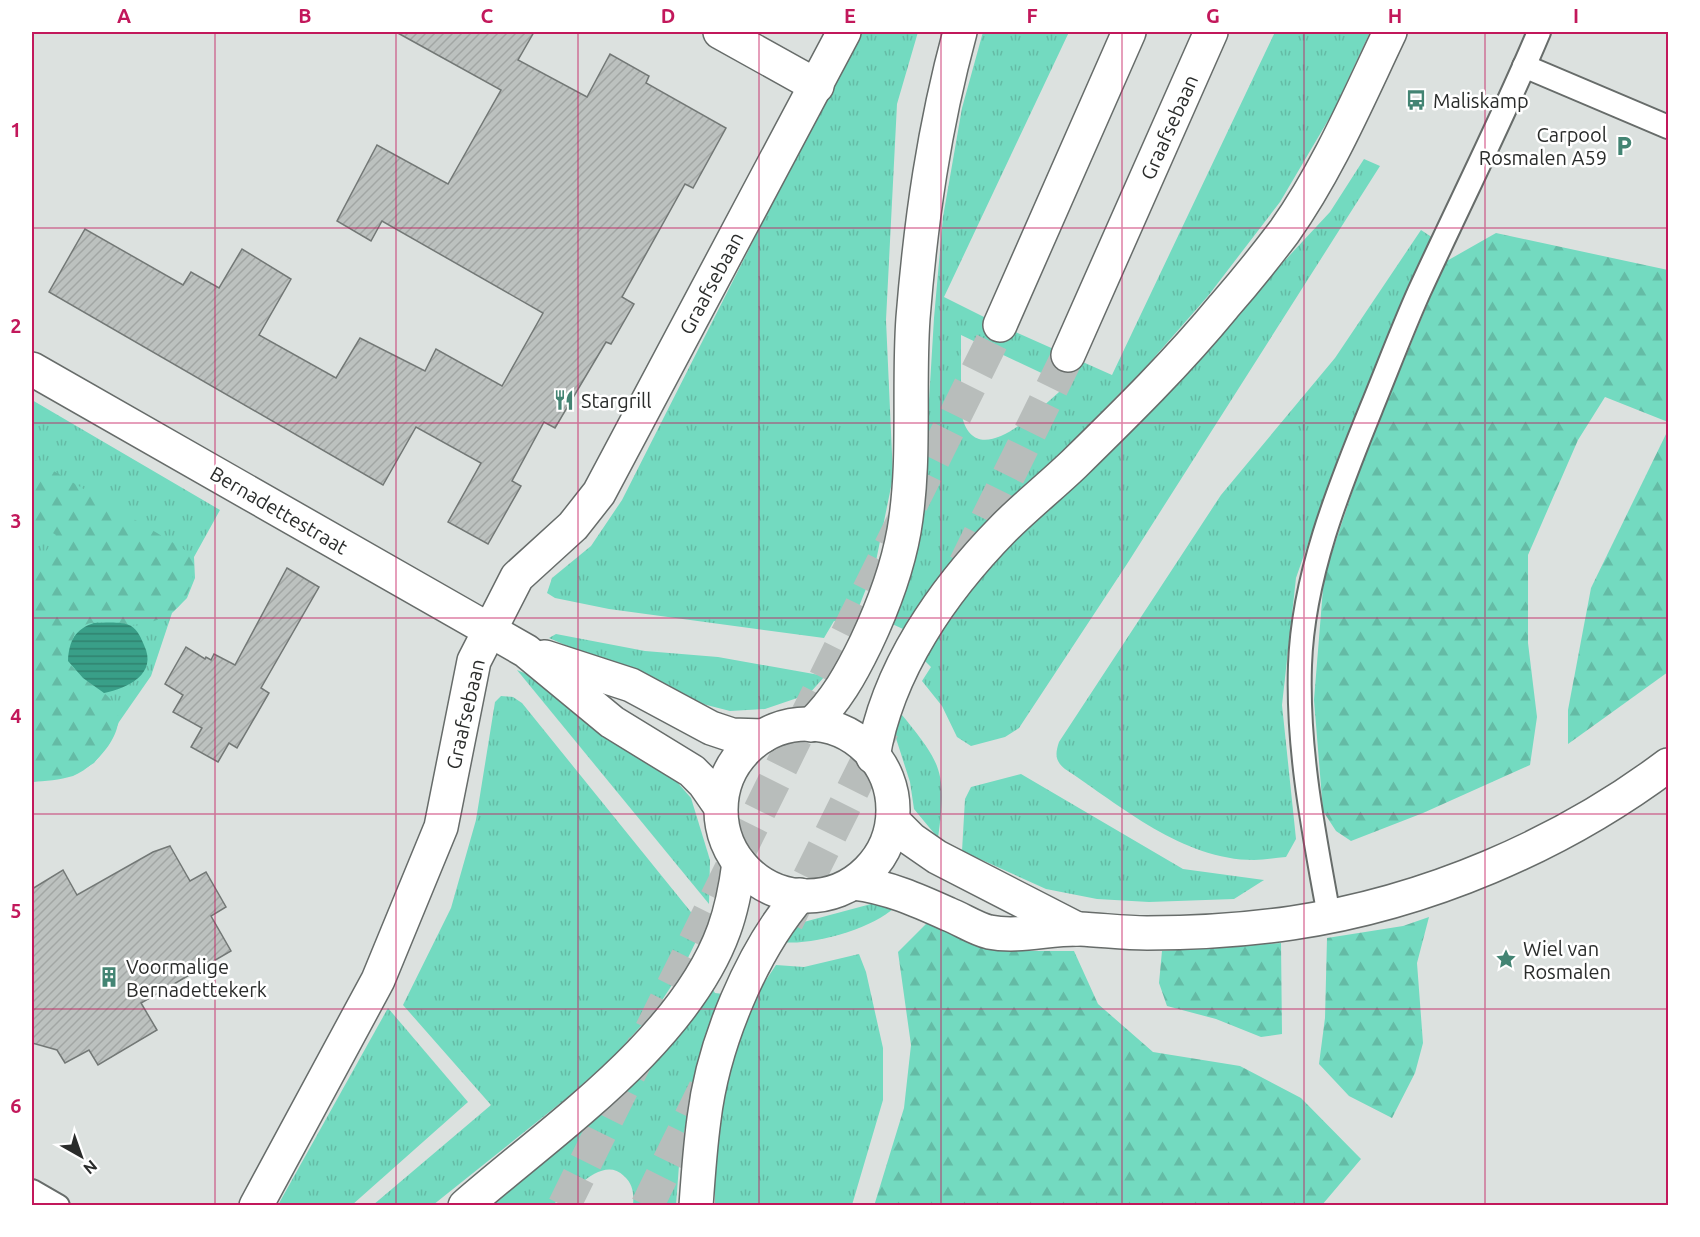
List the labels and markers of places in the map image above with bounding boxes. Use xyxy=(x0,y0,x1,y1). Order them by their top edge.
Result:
bus stop icon: Maliskamp xyxy=(1404,88,1428,112)
place label: Maliskamp xyxy=(1433,89,1529,112)
place label: Carpool Rosmalen A59 xyxy=(1479,123,1607,169)
parking icon: Carpool Rosmalen A59 xyxy=(1612,134,1636,158)
restaurant icon: Stargrill xyxy=(552,388,576,412)
place label: Stargrill xyxy=(581,389,652,412)
place label: Wiel van Rosmalen xyxy=(1523,937,1611,983)
place icon: Wiel van Rosmalen xyxy=(1494,947,1518,971)
place label: Voormalige Bernadettekerk xyxy=(126,955,267,1001)
building icon: Voormalige Bernadettekerk xyxy=(97,965,121,989)

